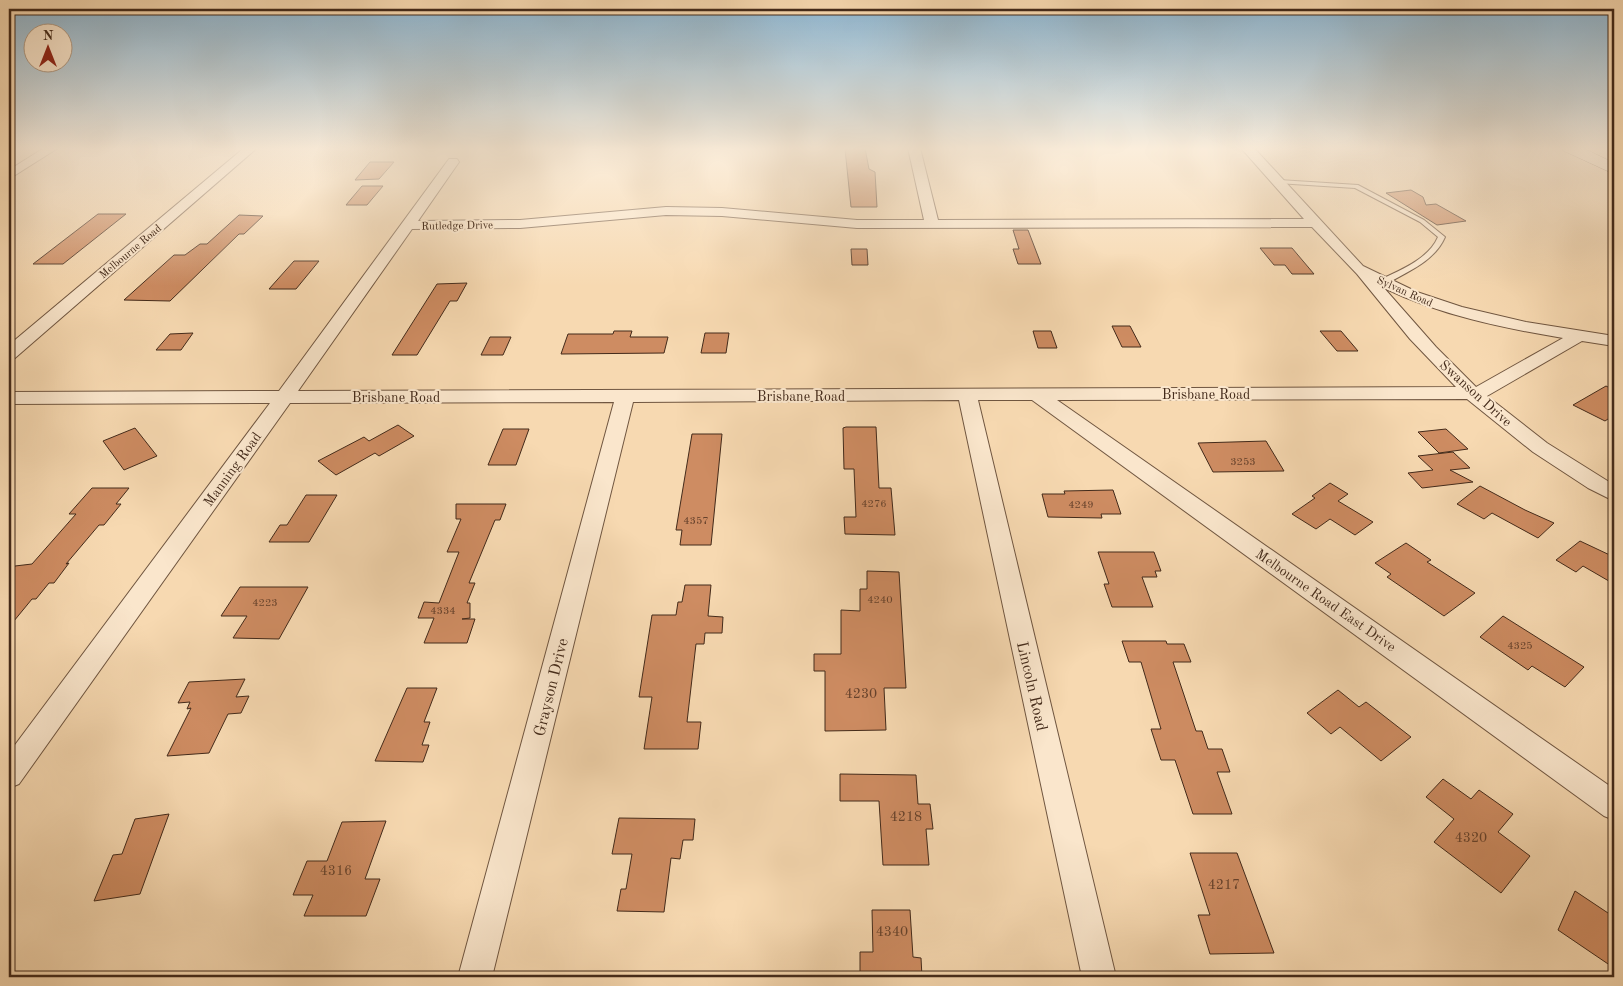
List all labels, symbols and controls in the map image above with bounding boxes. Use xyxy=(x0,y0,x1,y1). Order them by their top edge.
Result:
north arrow xyxy=(22,22,72,72)
text: N xyxy=(43,29,54,43)
street label: Rutledge Drive xyxy=(421,220,493,233)
street label: Melbourne Road xyxy=(98,223,164,281)
street label: Sylvan Road xyxy=(1375,275,1434,310)
street label: Swanson Drive xyxy=(1437,358,1514,430)
street label: Brisbane Road xyxy=(1162,388,1250,402)
street label: Brisbane Road xyxy=(757,390,845,404)
street label: Brisbane Road xyxy=(352,391,440,405)
street label: Manning Road xyxy=(201,430,264,509)
house number: 3253 xyxy=(1230,457,1256,468)
house number: 4276 xyxy=(861,499,887,510)
house number: 4249 xyxy=(1068,500,1094,511)
house number: 4357 xyxy=(683,516,709,527)
street label: Melbourne Road East Drive xyxy=(1253,547,1398,655)
house number: 4240 xyxy=(867,595,893,606)
house number: 4223 xyxy=(252,598,278,609)
house number: 4334 xyxy=(430,606,456,617)
street label: Grayson Drive xyxy=(532,637,572,738)
street label: Lincoln Road xyxy=(1013,640,1049,733)
house number: 4325 xyxy=(1507,641,1533,652)
house number: 4230 xyxy=(845,687,877,701)
house number: 4218 xyxy=(890,810,922,824)
house number: 4320 xyxy=(1455,831,1487,845)
house number: 4316 xyxy=(320,864,352,878)
house number: 4217 xyxy=(1208,878,1240,892)
house number: 4340 xyxy=(876,925,908,939)

